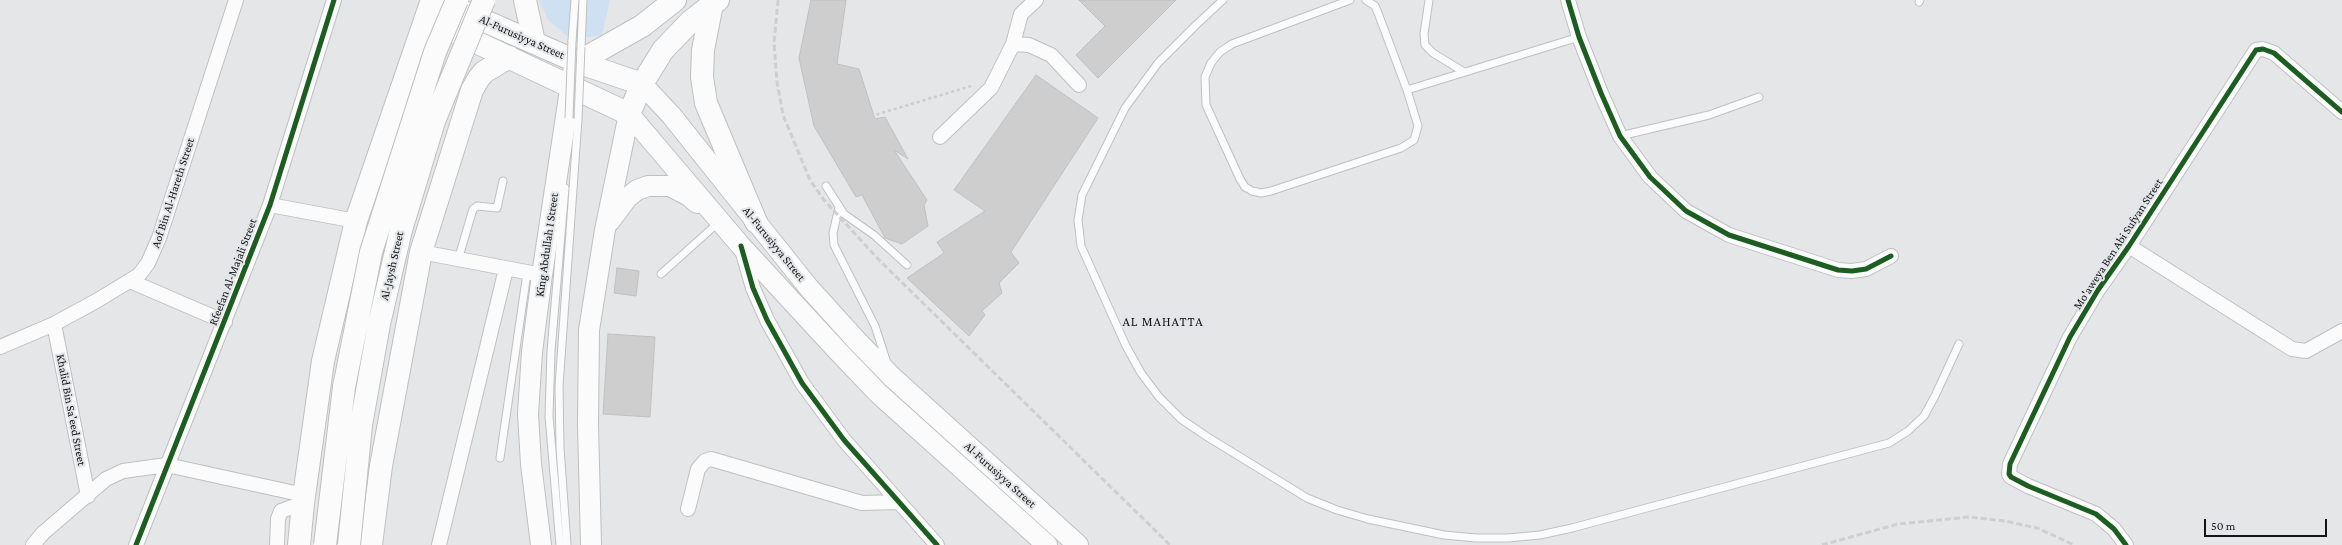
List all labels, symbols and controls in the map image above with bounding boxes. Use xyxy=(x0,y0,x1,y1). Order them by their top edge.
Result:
street label: Al-Furusiyya Street xyxy=(477,12,567,62)
street label: Aof Bin Al-Hareth Street xyxy=(148,136,198,250)
street label: Mo'aweya Ben Abi Sufyan Street xyxy=(2070,176,2166,312)
street label: King Abdullah I Street xyxy=(533,192,561,298)
street label: Al-Furusiyya Street xyxy=(739,204,809,284)
street label: Rfeefan Al-Majali Street xyxy=(206,216,260,328)
street label: Al-Jaysh Street xyxy=(377,230,407,302)
district label: AL MAHATTA xyxy=(1122,314,1204,330)
street label: Khalid Bin Sa'eed Street xyxy=(53,353,89,467)
street label: Al-Furusiyya Street xyxy=(961,439,1039,511)
scale bar xyxy=(2206,511,2329,537)
text: 50 m xyxy=(2211,519,2235,533)

